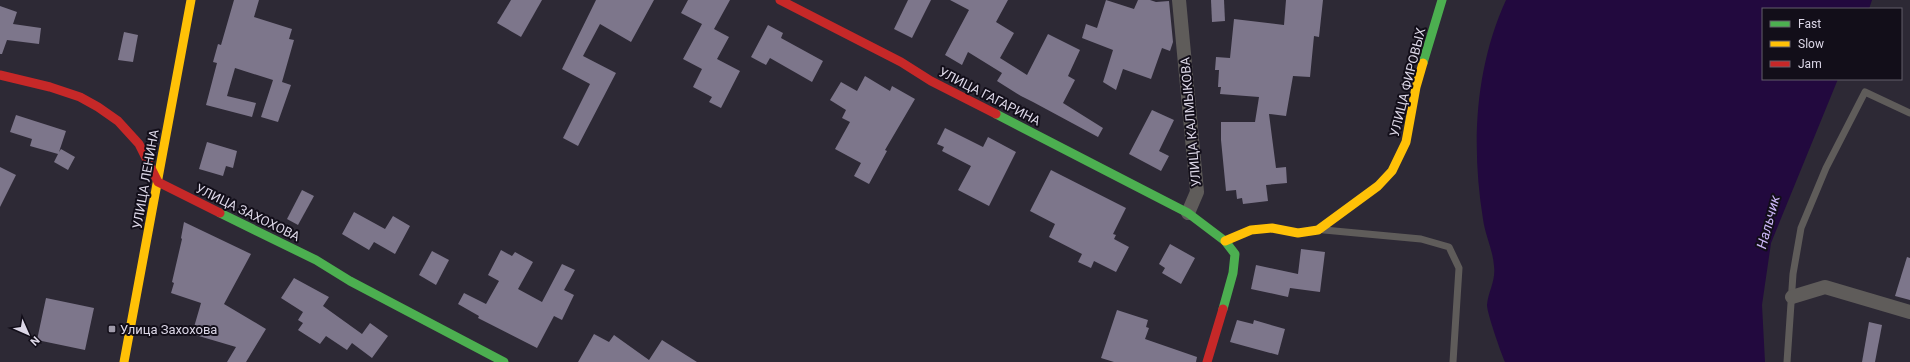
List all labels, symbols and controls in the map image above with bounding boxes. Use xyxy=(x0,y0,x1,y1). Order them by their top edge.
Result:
legend xyxy=(1762,8,1902,80)
text: Fast xyxy=(1798,17,1821,31)
street label: УЛИЦА ФИРОВЫХ xyxy=(1387,26,1428,138)
text: Slow xyxy=(1798,37,1824,51)
street label: УЛИЦА КАЛМЫКОВА xyxy=(1177,56,1204,187)
text: Jam xyxy=(1798,57,1822,71)
street label: УЛИЦА ГАГАРИНА xyxy=(936,64,1044,129)
street label: УЛИЦА ЛЕНИНА xyxy=(129,128,162,230)
street label: УЛИЦА ЗАХОХОВА xyxy=(193,181,303,244)
water label: Нальчик xyxy=(1753,193,1783,250)
north arrow xyxy=(8,314,48,354)
place label: Улица Захохова xyxy=(120,322,217,337)
marker: Улица Захохова xyxy=(107,324,117,334)
text: N xyxy=(27,333,42,348)

